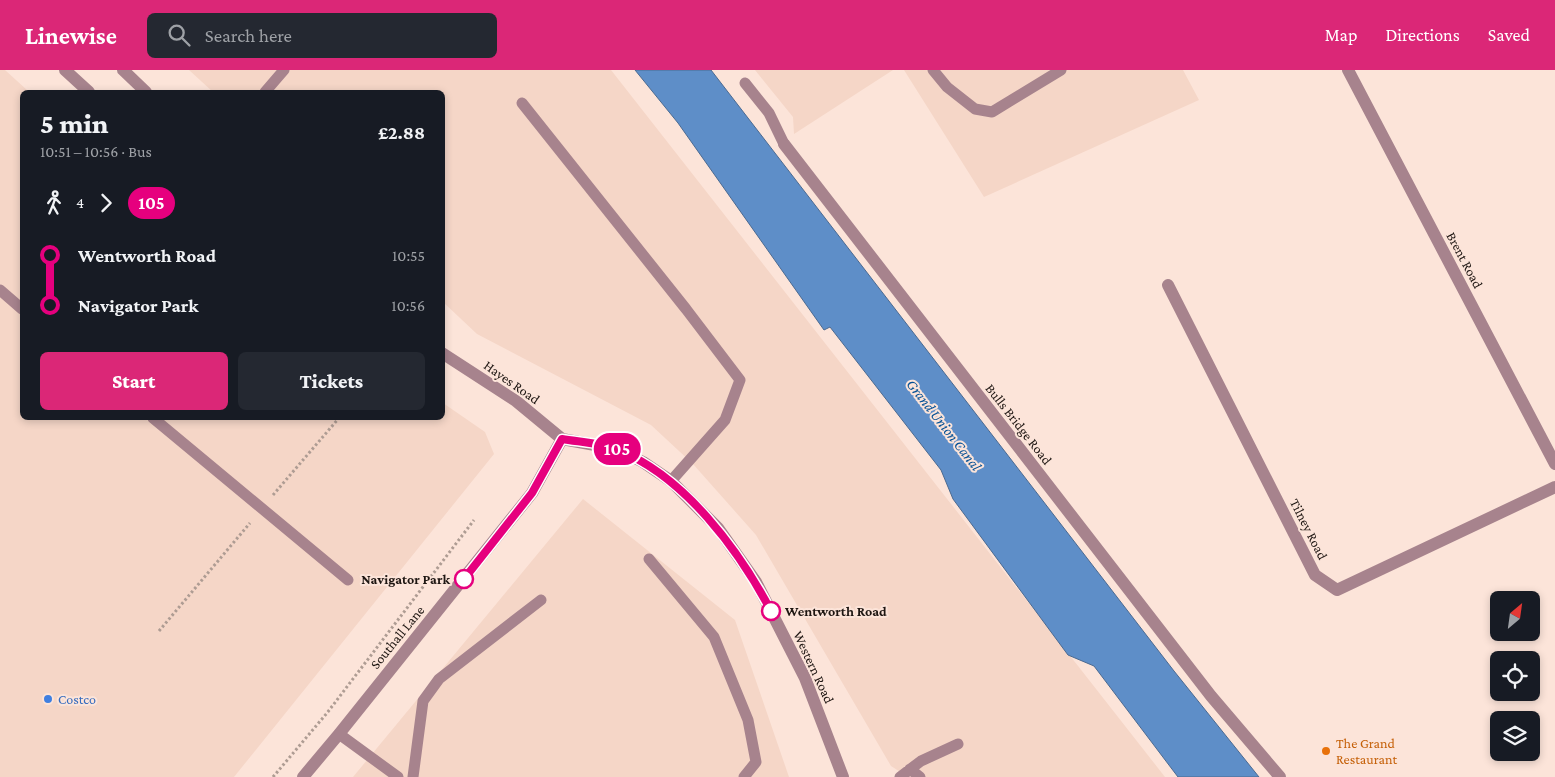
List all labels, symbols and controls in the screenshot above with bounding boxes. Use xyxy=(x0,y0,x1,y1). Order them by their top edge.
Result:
search box xyxy=(147,13,497,58)
icon: search xyxy=(165,21,193,49)
text: Linewise xyxy=(25,22,117,49)
text: Search here xyxy=(205,25,292,46)
text: Map xyxy=(1325,25,1357,45)
text: Directions xyxy=(1385,25,1460,45)
text: Saved xyxy=(1488,25,1530,45)
text: 5 min xyxy=(40,108,108,139)
text: £2.88 xyxy=(378,122,425,143)
text: 10:51 – 10:56 · Bus xyxy=(40,143,152,160)
icon: walk xyxy=(40,189,68,217)
icon: forward xyxy=(92,189,120,217)
text: 105 xyxy=(138,193,165,213)
text: 4 xyxy=(76,194,84,211)
street label: Brent Road xyxy=(1443,229,1487,292)
text: Wentworth Road xyxy=(78,245,216,266)
text: 10:55 xyxy=(392,247,425,264)
text: Navigator Park xyxy=(78,295,199,316)
text: 10:56 xyxy=(391,297,425,314)
button: Start xyxy=(40,352,228,410)
button: Tickets xyxy=(238,352,425,410)
street label: Hayes Road xyxy=(481,357,544,407)
water label: Grand Union Canal xyxy=(903,376,985,474)
street label: Bulls Bridge Road xyxy=(982,380,1056,468)
line badge: 105 xyxy=(588,433,646,465)
text: 105 xyxy=(604,439,630,459)
street label: Tilney Road xyxy=(1287,496,1331,563)
marker: Navigator Park xyxy=(454,569,474,589)
place label: Navigator Park xyxy=(361,571,450,587)
north arrow xyxy=(1490,591,1540,641)
map controls xyxy=(1490,591,1540,761)
marker: Wentworth Road xyxy=(761,601,781,621)
street label: Southall Lane xyxy=(367,602,427,672)
place label: Wentworth Road xyxy=(784,603,887,619)
street label: Western Road xyxy=(790,628,838,706)
button: locate xyxy=(1490,651,1540,701)
place label: Costco xyxy=(58,691,96,707)
marker: Costco xyxy=(42,693,54,705)
button: layers xyxy=(1490,711,1540,761)
place label: The Grand Restaurant xyxy=(1336,735,1397,767)
marker: The Grand Restaurant xyxy=(1320,745,1332,757)

